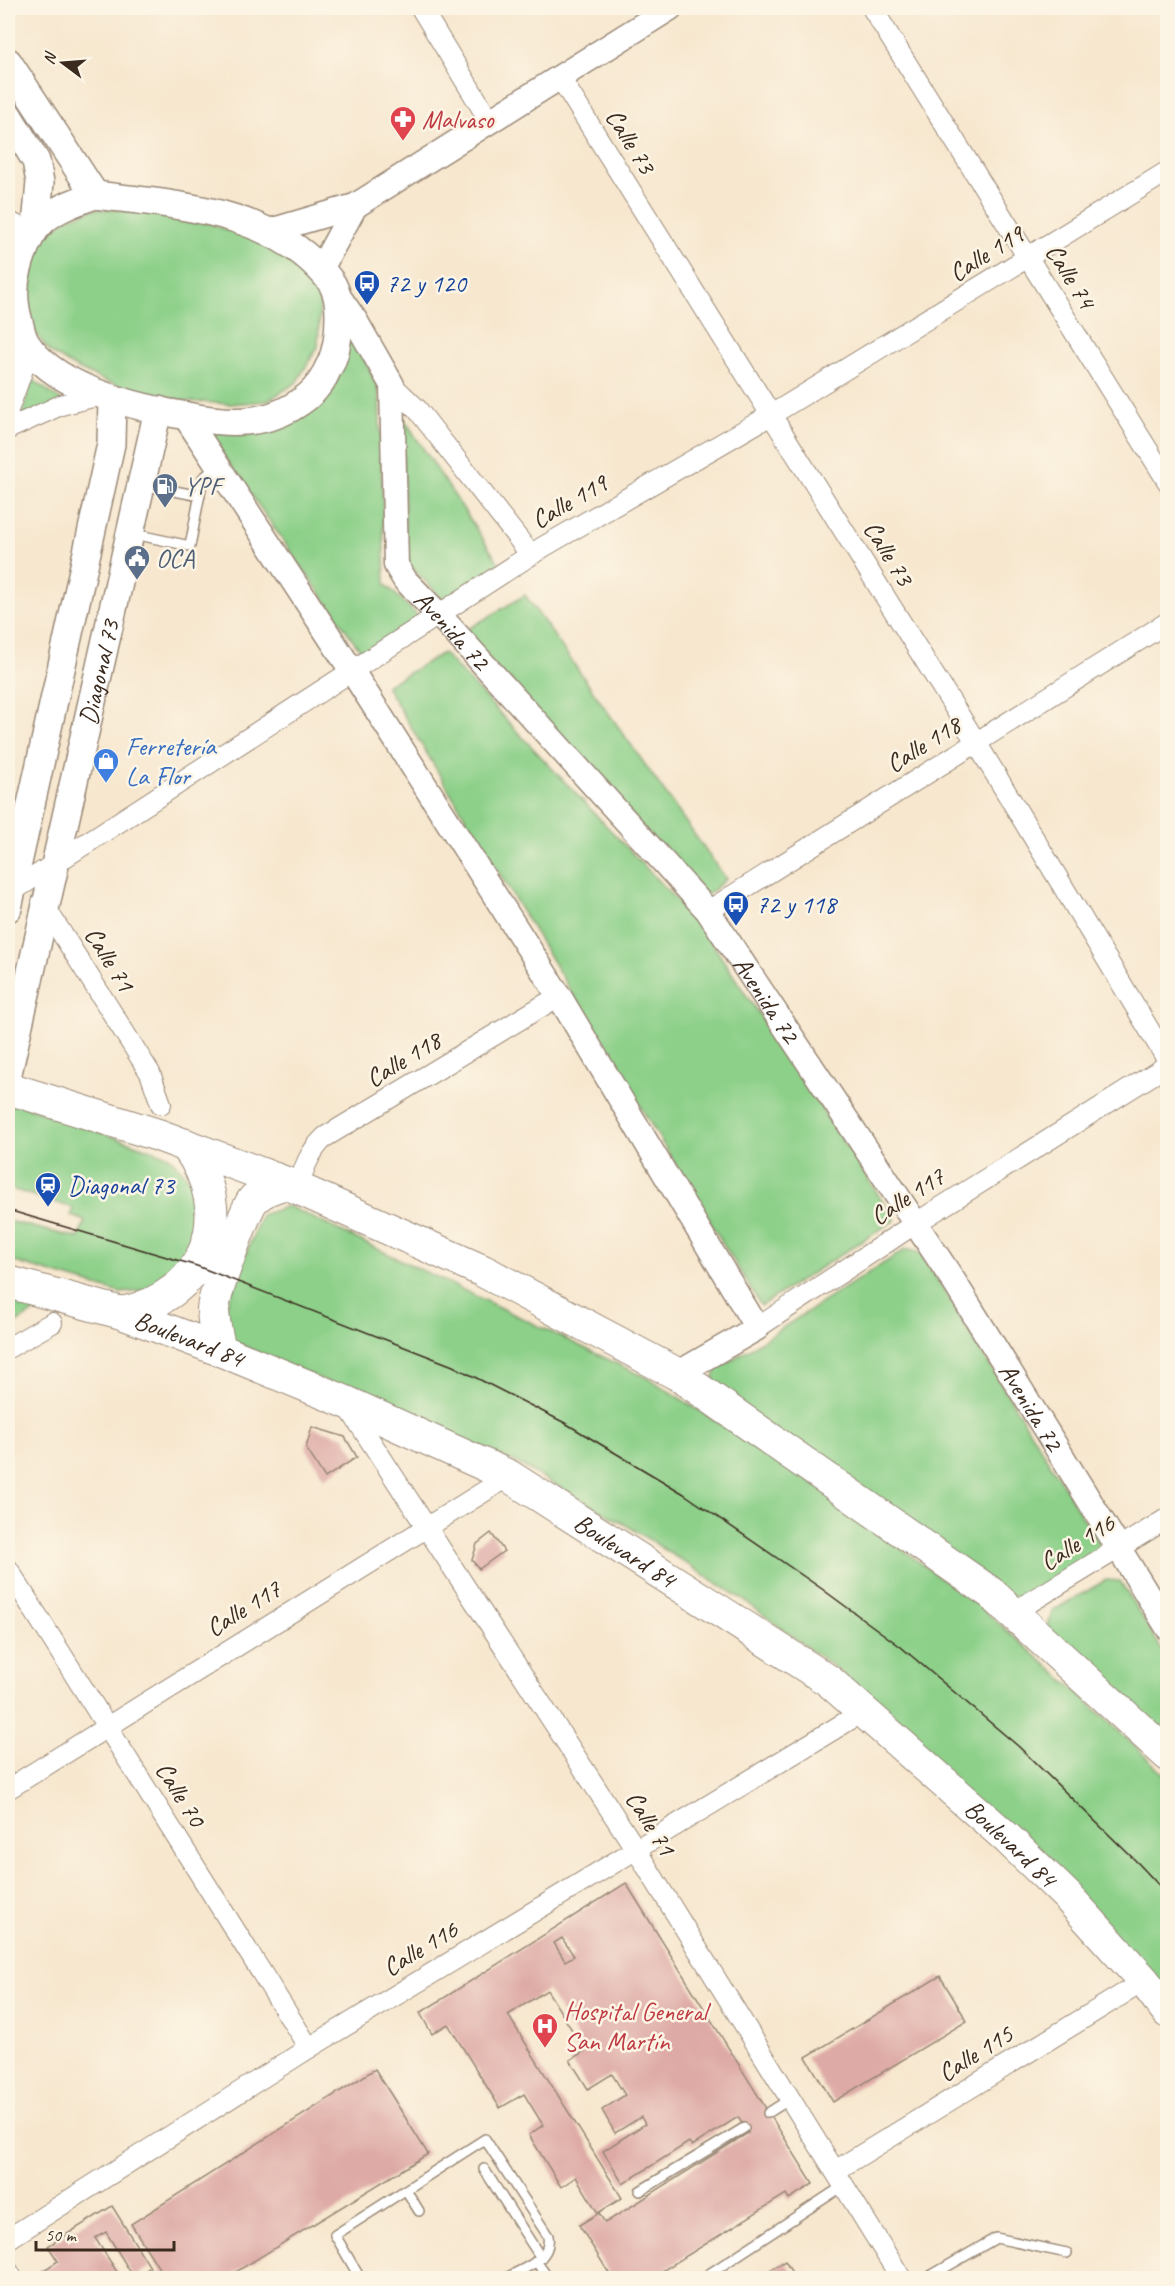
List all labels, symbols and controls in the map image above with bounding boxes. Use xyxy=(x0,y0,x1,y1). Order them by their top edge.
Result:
north arrow xyxy=(33,33,93,93)
text: N xyxy=(39,49,61,67)
place label: Malvaso xyxy=(422,103,495,136)
street label: Calle 73 xyxy=(598,103,664,182)
pharmacy icon: Malvaso xyxy=(388,104,418,142)
street label: Calle 119 xyxy=(943,216,1032,289)
street label: Calle 74 xyxy=(1038,238,1104,317)
place label: 72 y 120 xyxy=(386,267,468,300)
bus stop icon: 72 y 120 xyxy=(352,268,382,306)
street label: Calle 119 xyxy=(525,465,615,536)
place label: YPF xyxy=(184,470,225,503)
fuel station icon: YPF xyxy=(150,471,180,509)
street label: Calle 73 xyxy=(856,515,922,594)
place label: OCA xyxy=(156,542,195,575)
public building icon: OCA xyxy=(122,543,152,581)
street label: Avenida 72 xyxy=(407,583,498,679)
street label: Diagonal 73 xyxy=(71,614,128,728)
street label: Calle 118 xyxy=(880,707,969,780)
place label: Ferretería La Flor xyxy=(126,730,217,793)
shop icon: Ferretería La Flor xyxy=(91,746,121,784)
place label: 72 y 118 xyxy=(756,888,838,921)
bus stop icon: 72 y 118 xyxy=(721,889,751,927)
street label: Calle 71 xyxy=(77,921,143,999)
street label: Avenida 72 xyxy=(726,950,808,1051)
street label: Calle 118 xyxy=(360,1023,449,1095)
street label: Calle 117 xyxy=(864,1159,952,1233)
place label: Diagonal 73 xyxy=(68,1169,177,1202)
station icon: Diagonal 73 xyxy=(33,1170,63,1208)
street label: Boulevard 84 xyxy=(130,1303,251,1376)
street label: Avenida 72 xyxy=(991,1357,1072,1459)
street label: Boulevard 84 xyxy=(568,1506,684,1597)
street label: Calle 116 xyxy=(1034,1506,1122,1578)
street label: Calle 117 xyxy=(200,1572,288,1644)
street label: Calle 70 xyxy=(148,1756,214,1835)
street label: Calle 71 xyxy=(618,1785,684,1863)
street label: Boulevard 84 xyxy=(958,1792,1066,1896)
street label: Calle 116 xyxy=(377,1912,465,1984)
place label: Hospital General San Martín xyxy=(564,1995,712,2058)
hospital icon: Hospital General San Martín xyxy=(530,2011,560,2049)
street label: Calle 115 xyxy=(932,2017,1020,2089)
scale bar xyxy=(36,2214,174,2252)
text: 50 m xyxy=(45,2224,78,2246)

